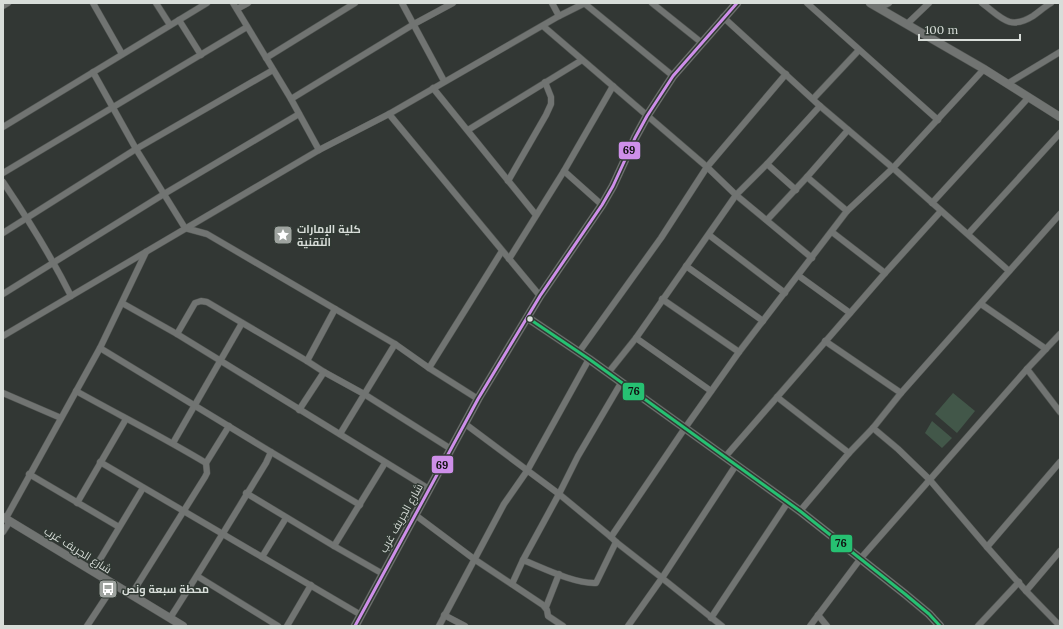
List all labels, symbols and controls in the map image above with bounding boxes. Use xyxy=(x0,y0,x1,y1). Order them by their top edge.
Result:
scale bar xyxy=(919,16,1020,42)
text: 100 m xyxy=(925,22,958,37)
line badge: 69 xyxy=(618,141,641,160)
text: 69 xyxy=(623,143,635,157)
place label: كلية الإمارات التقنية xyxy=(297,222,361,249)
place icon: كلية الإمارات التقنية xyxy=(272,224,294,246)
unlabelled marker xyxy=(525,314,535,324)
line badge: 76 xyxy=(622,382,645,401)
text: 76 xyxy=(628,384,640,398)
line badge: 69 xyxy=(431,455,454,474)
text: 69 xyxy=(436,458,448,472)
street label: شارع الجريف غرب xyxy=(376,481,427,556)
street label: شارع الجريف غرب xyxy=(41,524,114,577)
line badge: 76 xyxy=(830,534,853,553)
text: 76 xyxy=(835,536,847,550)
bus stop icon: محطة سبعة ونص xyxy=(97,578,119,600)
place label: محطة سبعة ونص xyxy=(122,582,209,597)

